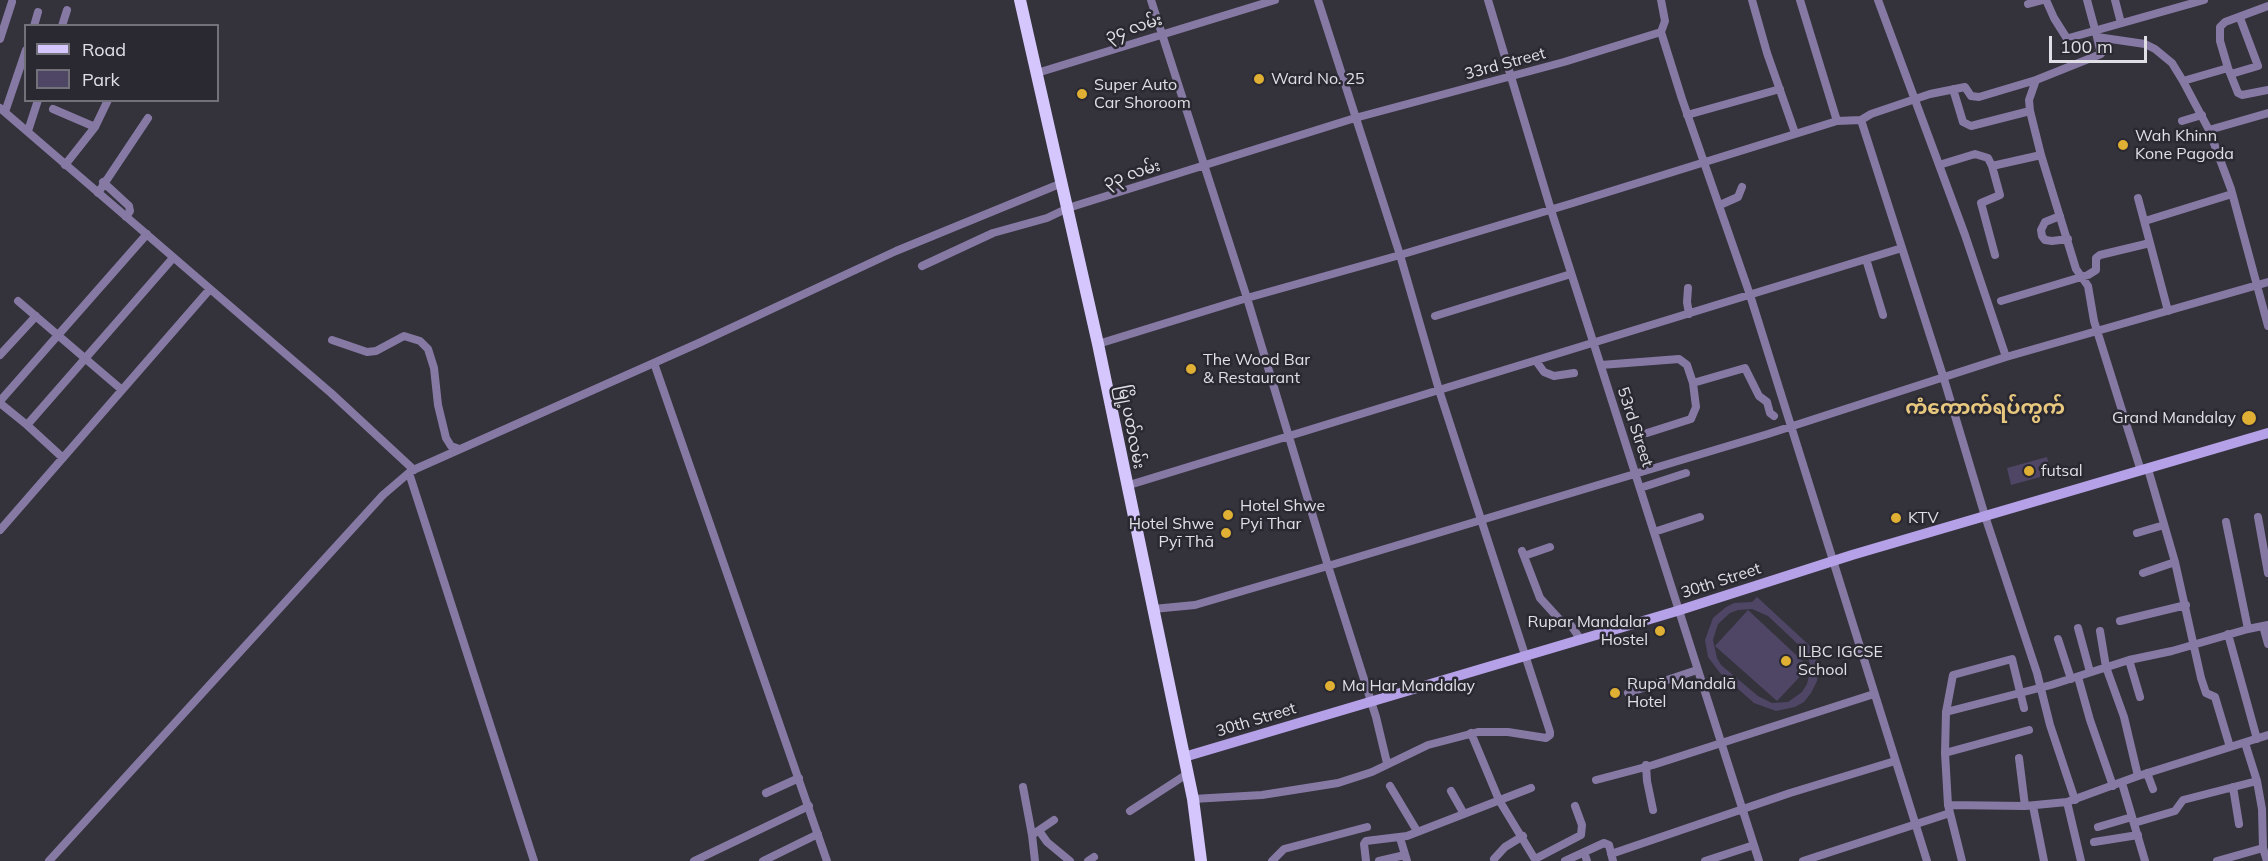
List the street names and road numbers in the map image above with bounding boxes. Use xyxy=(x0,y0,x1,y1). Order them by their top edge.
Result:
street label: ၃၄ လမ်း xyxy=(1103,10,1165,46)
street label: 33rd Street xyxy=(1462,44,1548,84)
street label: ၃၃ လမ်း xyxy=(1101,156,1163,192)
street label: မြို့ပတ်လမ်း xyxy=(1113,383,1149,471)
street label: 53rd Street xyxy=(1613,385,1657,469)
street label: 30th Street xyxy=(1679,559,1763,603)
street label: 30th Street xyxy=(1214,699,1298,741)

